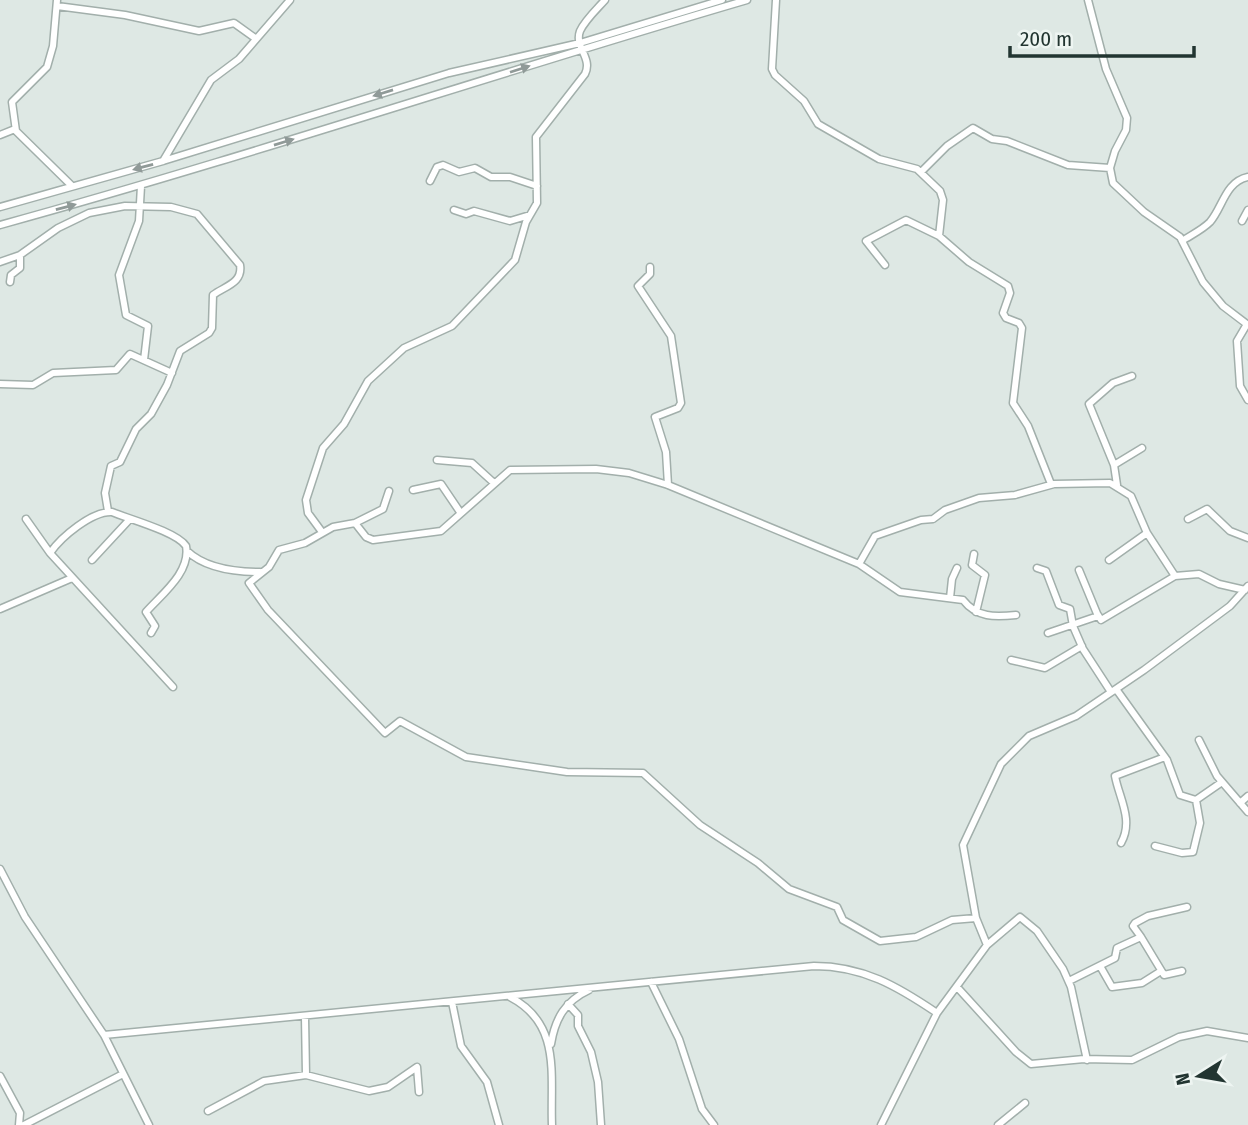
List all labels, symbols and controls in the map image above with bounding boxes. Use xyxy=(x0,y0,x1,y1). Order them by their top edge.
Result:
scale bar xyxy=(1010,14,1194,58)
text: 200 m xyxy=(1020,26,1072,52)
one-way arrow xyxy=(510,63,531,73)
one-way arrow xyxy=(373,89,394,99)
one-way arrow xyxy=(274,136,295,146)
one-way arrow xyxy=(131,162,153,173)
one-way arrow xyxy=(55,201,77,212)
north arrow xyxy=(1164,1041,1234,1111)
text: N xyxy=(1170,1071,1195,1087)

